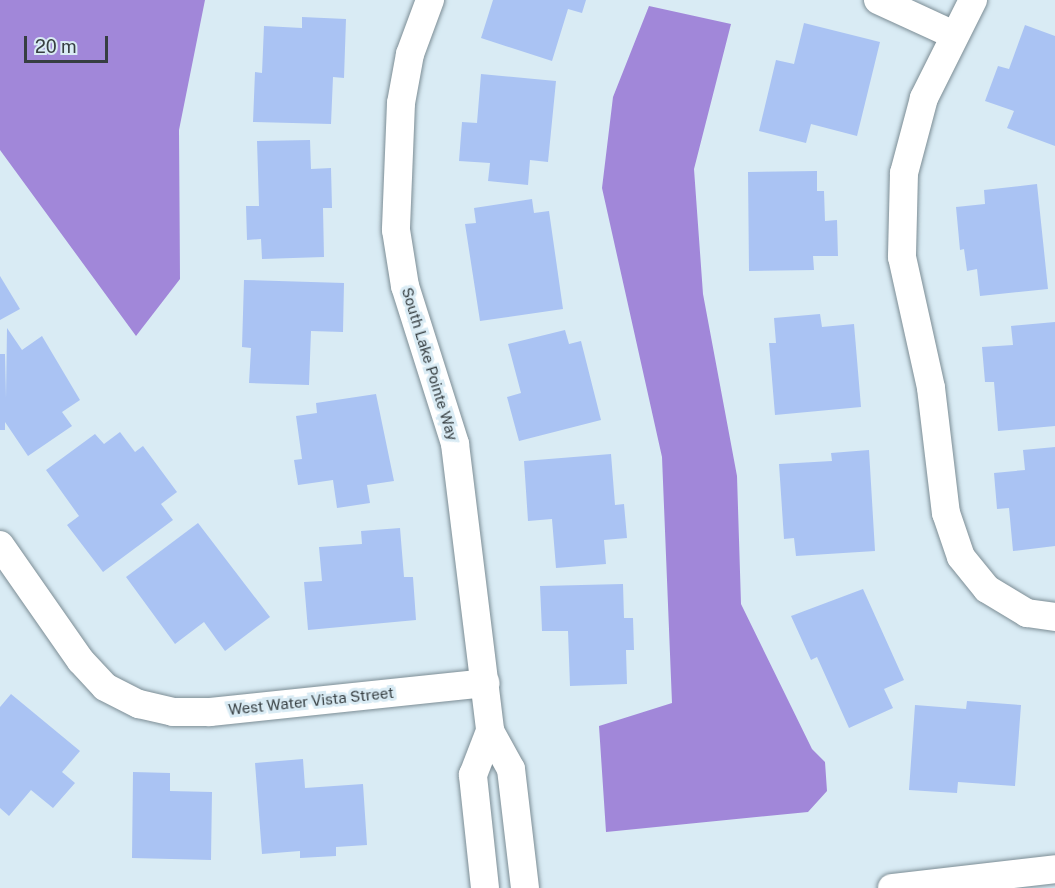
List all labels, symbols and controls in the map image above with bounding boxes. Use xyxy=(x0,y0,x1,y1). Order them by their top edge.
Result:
scale bar xyxy=(27,24,111,62)
text: 20 m xyxy=(35,36,77,57)
street label: South Lake Pointe Way xyxy=(398,285,462,443)
street label: West Water Vista Street xyxy=(227,683,395,719)

